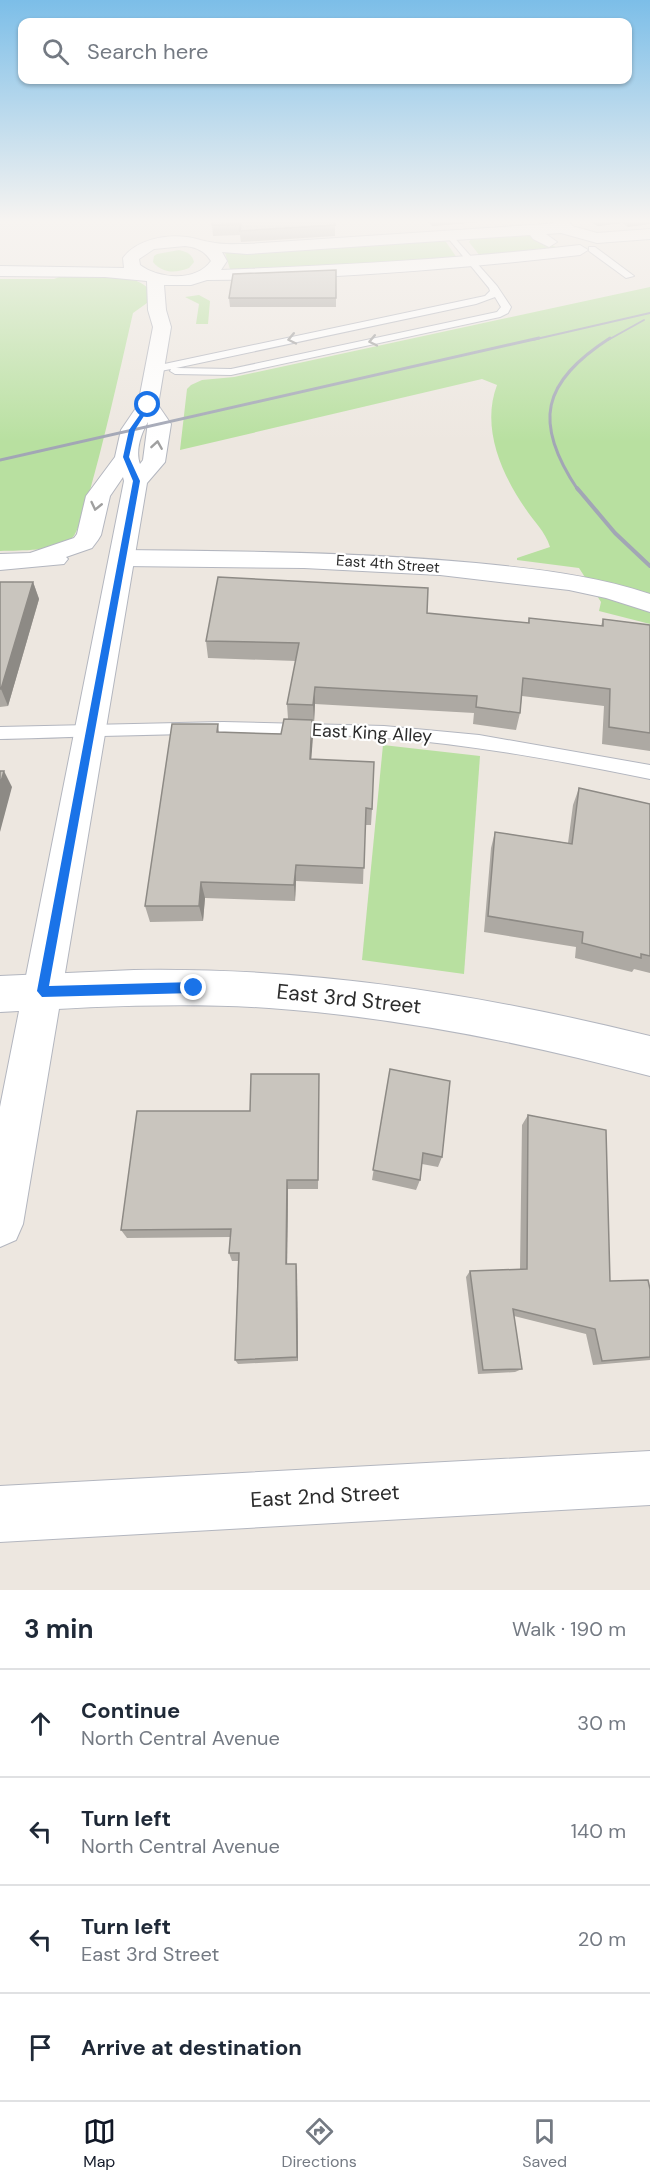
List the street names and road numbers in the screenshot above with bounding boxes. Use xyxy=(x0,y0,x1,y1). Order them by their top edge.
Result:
street label: East 4th Street xyxy=(336,550,441,578)
street label: East King Alley xyxy=(311,718,433,748)
street label: East 3rd Street xyxy=(275,977,423,1021)
street label: East 2nd Street xyxy=(250,1478,400,1514)

